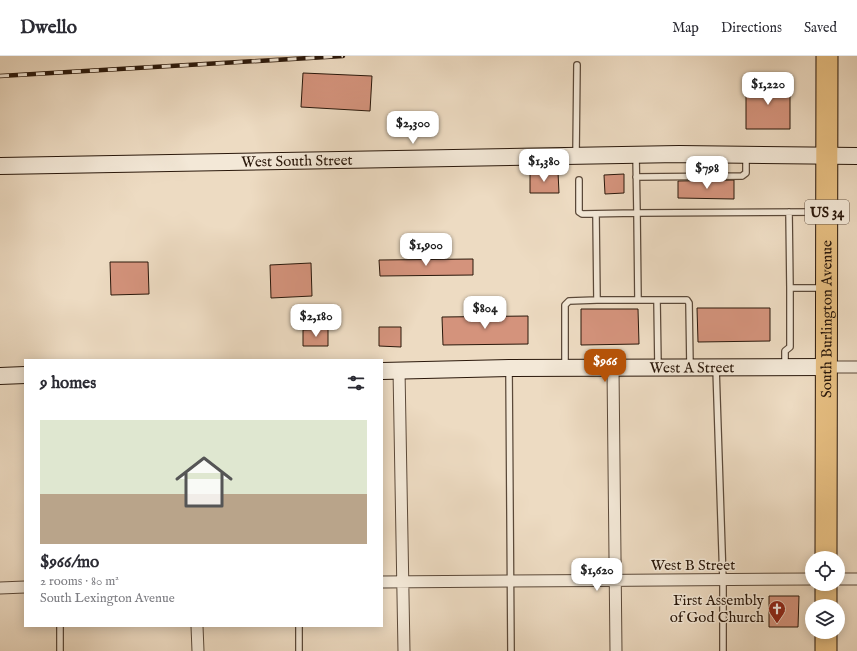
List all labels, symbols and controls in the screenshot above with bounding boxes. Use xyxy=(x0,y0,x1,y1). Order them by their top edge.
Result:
text: Dwello xyxy=(20,16,77,40)
text: Map xyxy=(672,19,699,37)
text: Directions xyxy=(721,19,782,37)
text: Saved xyxy=(804,19,837,37)
pin: $1,220 xyxy=(735,72,801,106)
text: $1,220 xyxy=(751,76,785,93)
pin: $2,300 xyxy=(380,111,446,145)
text: $2,300 xyxy=(396,115,430,132)
pin: $1,380 xyxy=(511,149,577,183)
street label: West South Street xyxy=(241,151,353,172)
text: $1,380 xyxy=(528,153,560,170)
pin: $798 xyxy=(683,156,731,190)
text: $798 xyxy=(695,160,719,177)
road number: US 34 xyxy=(805,200,849,224)
pin: $1,900 xyxy=(393,233,459,267)
text: $1,900 xyxy=(409,237,443,254)
street label: South Burlington Avenue xyxy=(817,240,837,398)
pin: $804 xyxy=(461,296,509,330)
text: $804 xyxy=(472,300,498,317)
pin: $2,180 xyxy=(283,304,349,338)
text: $2,180 xyxy=(299,308,333,325)
pin: $966 xyxy=(581,349,629,383)
text: $966 xyxy=(593,353,617,370)
street label: West A Street xyxy=(649,358,734,378)
icon: filters xyxy=(345,372,367,394)
text: 9 homes xyxy=(40,373,96,394)
icon: home xyxy=(168,446,240,518)
map controls xyxy=(805,551,845,639)
button: locate xyxy=(805,551,845,591)
text: $966/mo xyxy=(40,552,99,573)
street label: West B Street xyxy=(651,556,735,575)
pin: $1,620 xyxy=(564,558,630,592)
text: $1,620 xyxy=(580,562,614,579)
text: 2 rooms · 80 m² xyxy=(40,573,119,590)
text: South Lexington Avenue xyxy=(40,590,175,607)
place label: First Assembly of God Church xyxy=(670,591,765,627)
church icon: First Assembly of God Church xyxy=(767,599,787,624)
button: layers xyxy=(805,599,845,639)

